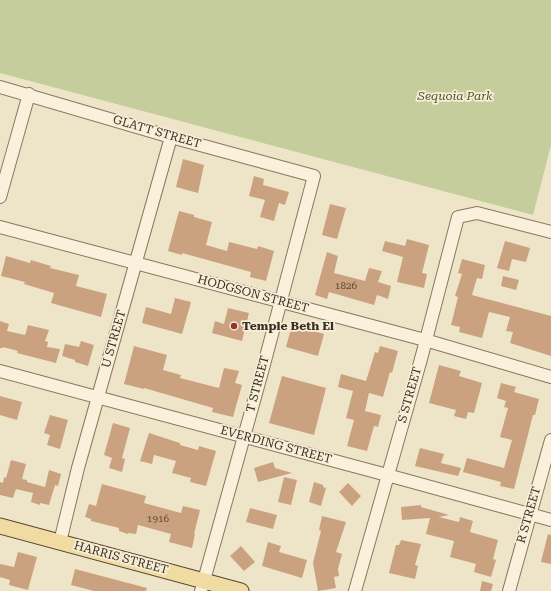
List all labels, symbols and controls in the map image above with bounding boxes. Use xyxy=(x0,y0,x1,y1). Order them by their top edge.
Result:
park label: Sequoia Park xyxy=(418,89,492,103)
street label: GLATT STREET xyxy=(111,113,203,151)
street label: HODGSON STREET xyxy=(196,272,310,316)
house number: 1826 xyxy=(335,280,357,292)
street label: U STREET xyxy=(99,308,129,370)
place label: Temple Beth El xyxy=(242,319,334,333)
marker: Temple Beth El xyxy=(229,321,239,331)
street label: T STREET xyxy=(244,354,272,414)
street label: S STREET xyxy=(395,365,425,425)
street label: EVERDING STREET xyxy=(219,423,333,467)
street label: R STREET xyxy=(514,485,544,545)
house number: 1916 xyxy=(147,513,169,525)
street label: HARRIS STREET xyxy=(72,538,170,578)

